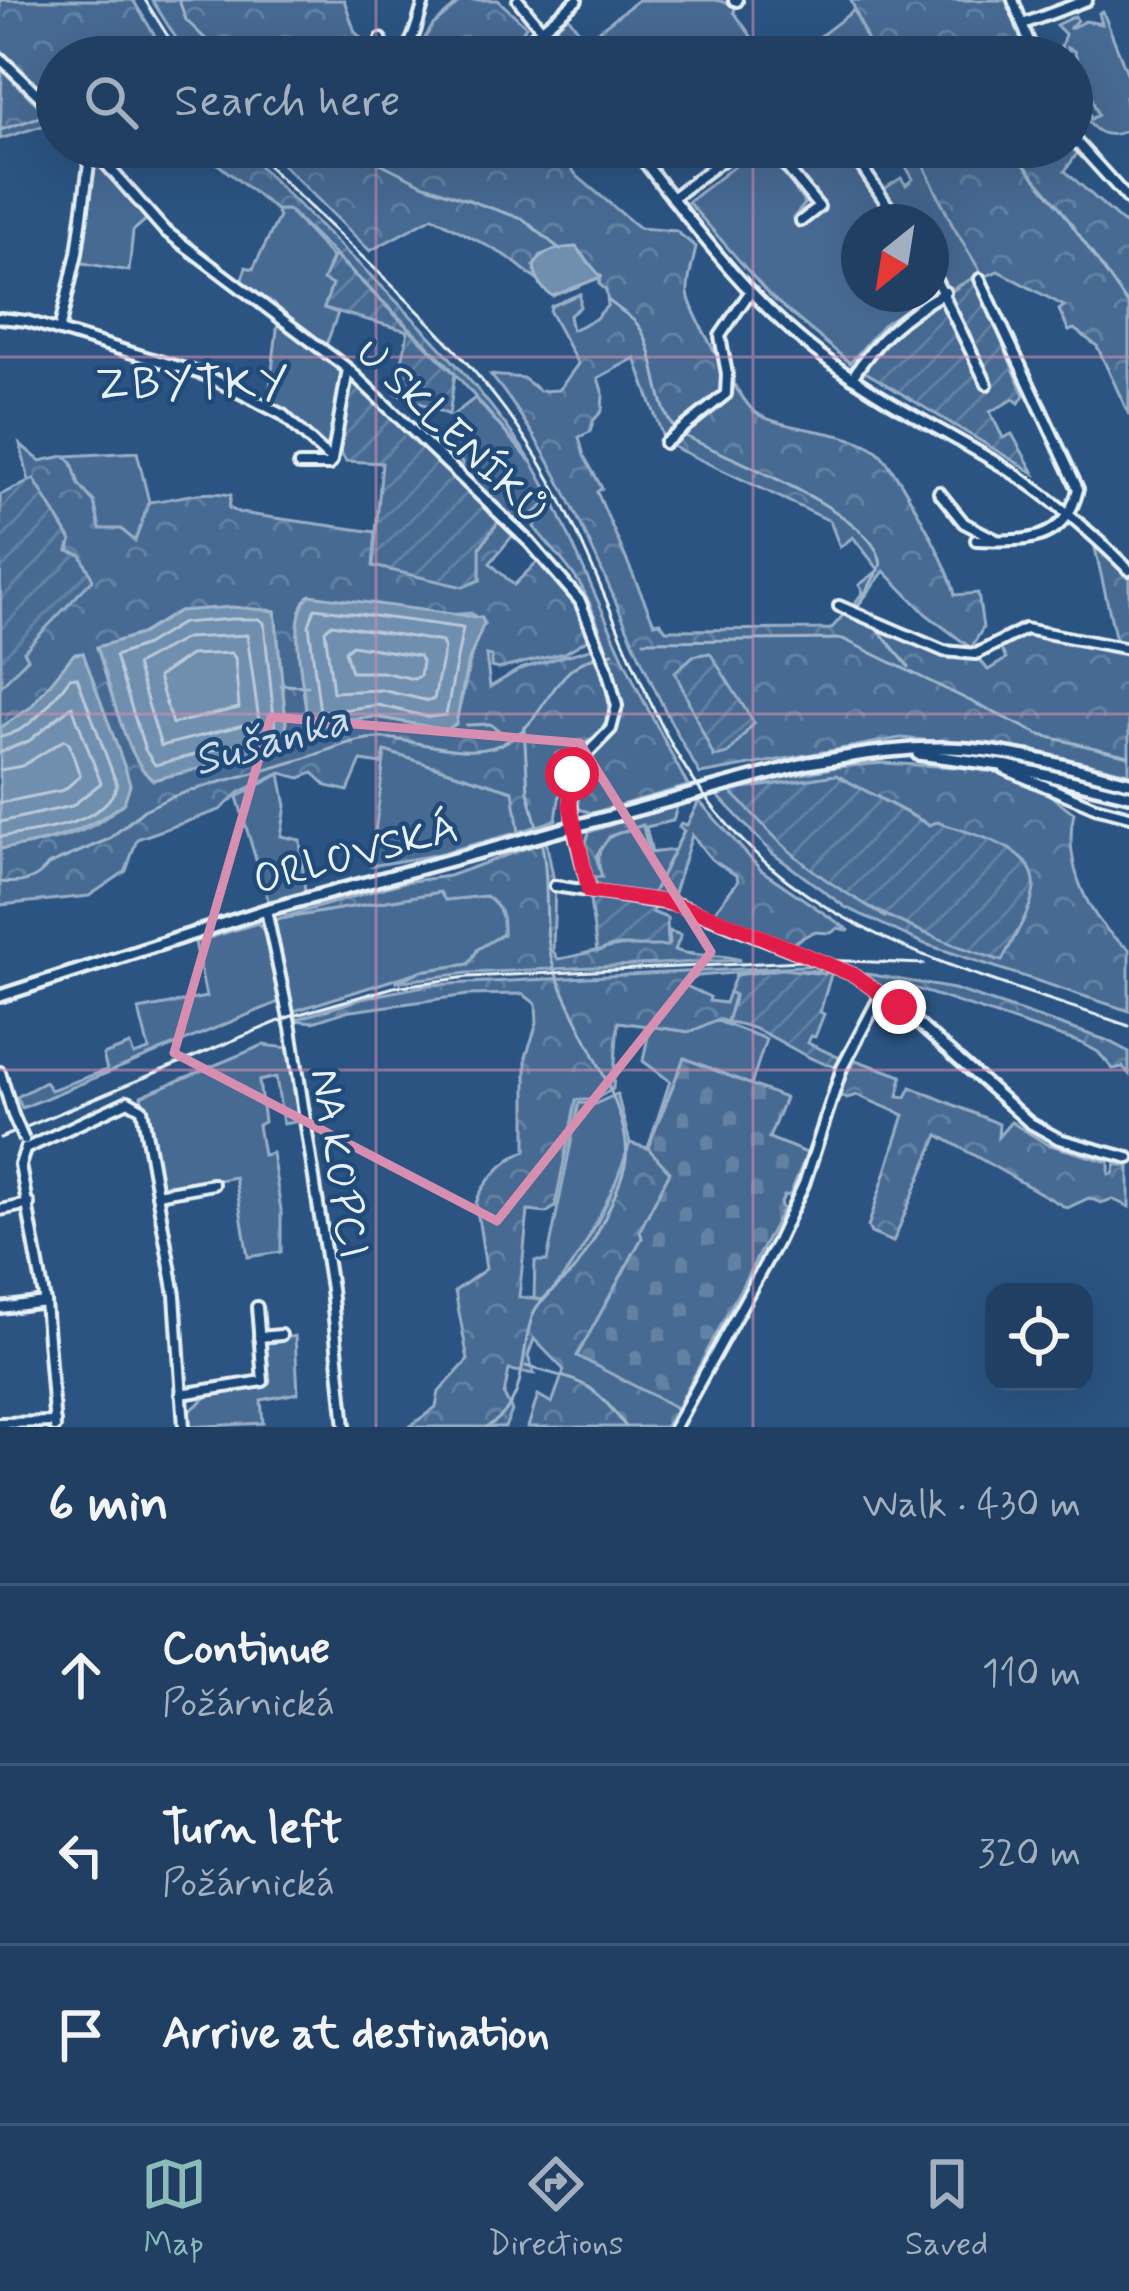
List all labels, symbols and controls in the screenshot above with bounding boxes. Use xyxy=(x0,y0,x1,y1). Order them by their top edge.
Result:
search box xyxy=(36,36,1093,168)
icon: search xyxy=(78,69,144,135)
text: Search here xyxy=(174,73,401,132)
north arrow xyxy=(841,204,949,312)
street label: U SKLENÍKŮ xyxy=(343,327,559,538)
district label: ZBYTKY xyxy=(95,356,291,415)
water label: Sušanka xyxy=(187,691,355,792)
route start xyxy=(545,747,599,801)
street label: ORLOVSKÁ xyxy=(247,802,464,909)
route end xyxy=(872,980,926,1034)
street label: NA KOPCI xyxy=(295,1065,380,1262)
map controls xyxy=(985,1283,1093,1391)
button: locate xyxy=(985,1283,1093,1391)
text: 6 min xyxy=(48,1472,169,1538)
text: Walk · 430 m xyxy=(863,1480,1081,1531)
text: Continue xyxy=(162,1620,330,1679)
icon: ahead xyxy=(48,1642,114,1708)
text: 110 m xyxy=(982,1649,1081,1700)
text: Požárnická xyxy=(162,1679,335,1730)
text: Turn left xyxy=(162,1800,342,1859)
icon: left xyxy=(48,1822,114,1888)
text: 320 m xyxy=(978,1829,1081,1880)
text: Požárnická xyxy=(162,1859,335,1910)
icon: arrive xyxy=(48,2002,114,2068)
text: Arrive at destination xyxy=(162,2005,550,2064)
tab: Map xyxy=(141,2151,207,2267)
tab: Directions xyxy=(488,2151,624,2267)
tab: Saved xyxy=(905,2151,988,2267)

